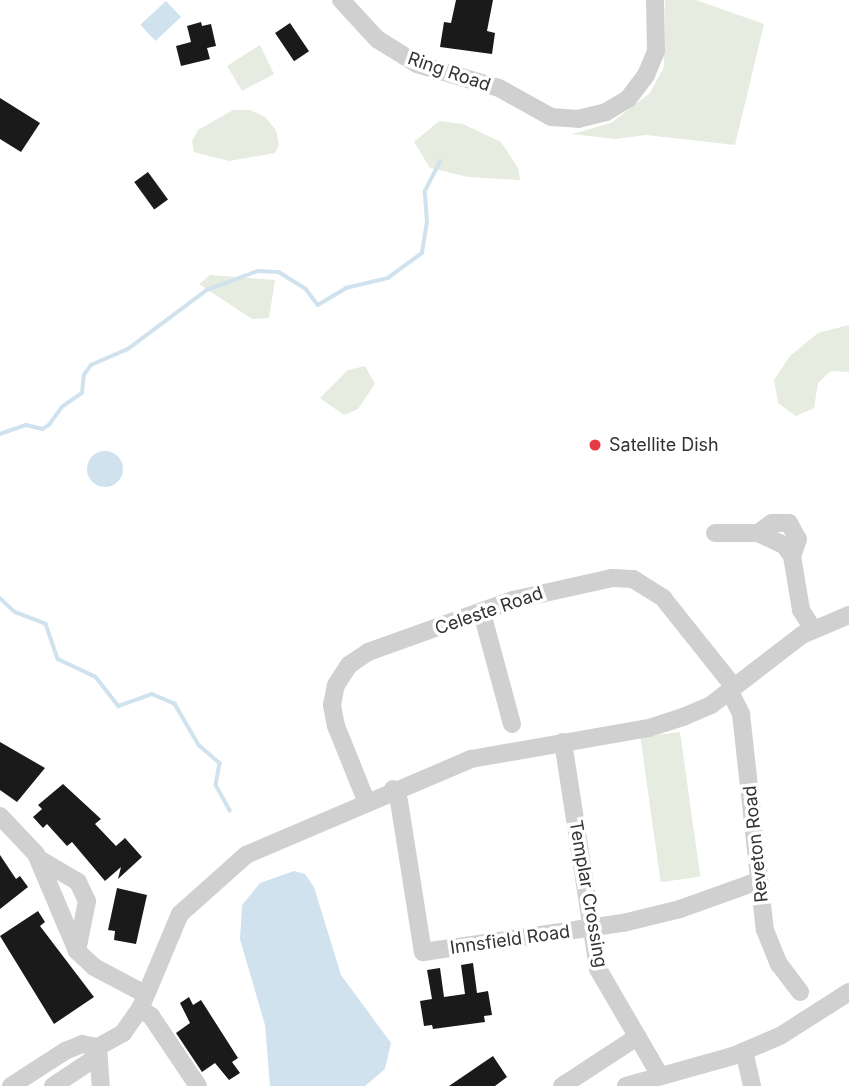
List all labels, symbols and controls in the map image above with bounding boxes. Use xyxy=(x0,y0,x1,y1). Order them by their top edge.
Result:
street label: Ring Road xyxy=(405,48,493,96)
place label: Satellite Dish xyxy=(609,434,719,456)
marker: Satellite Dish xyxy=(587,437,603,453)
street label: Celeste Road xyxy=(432,582,546,640)
street label: Reveton Road xyxy=(739,785,773,903)
street label: Templar Crossing xyxy=(564,819,612,969)
street label: Innsfield Road xyxy=(449,921,571,959)

